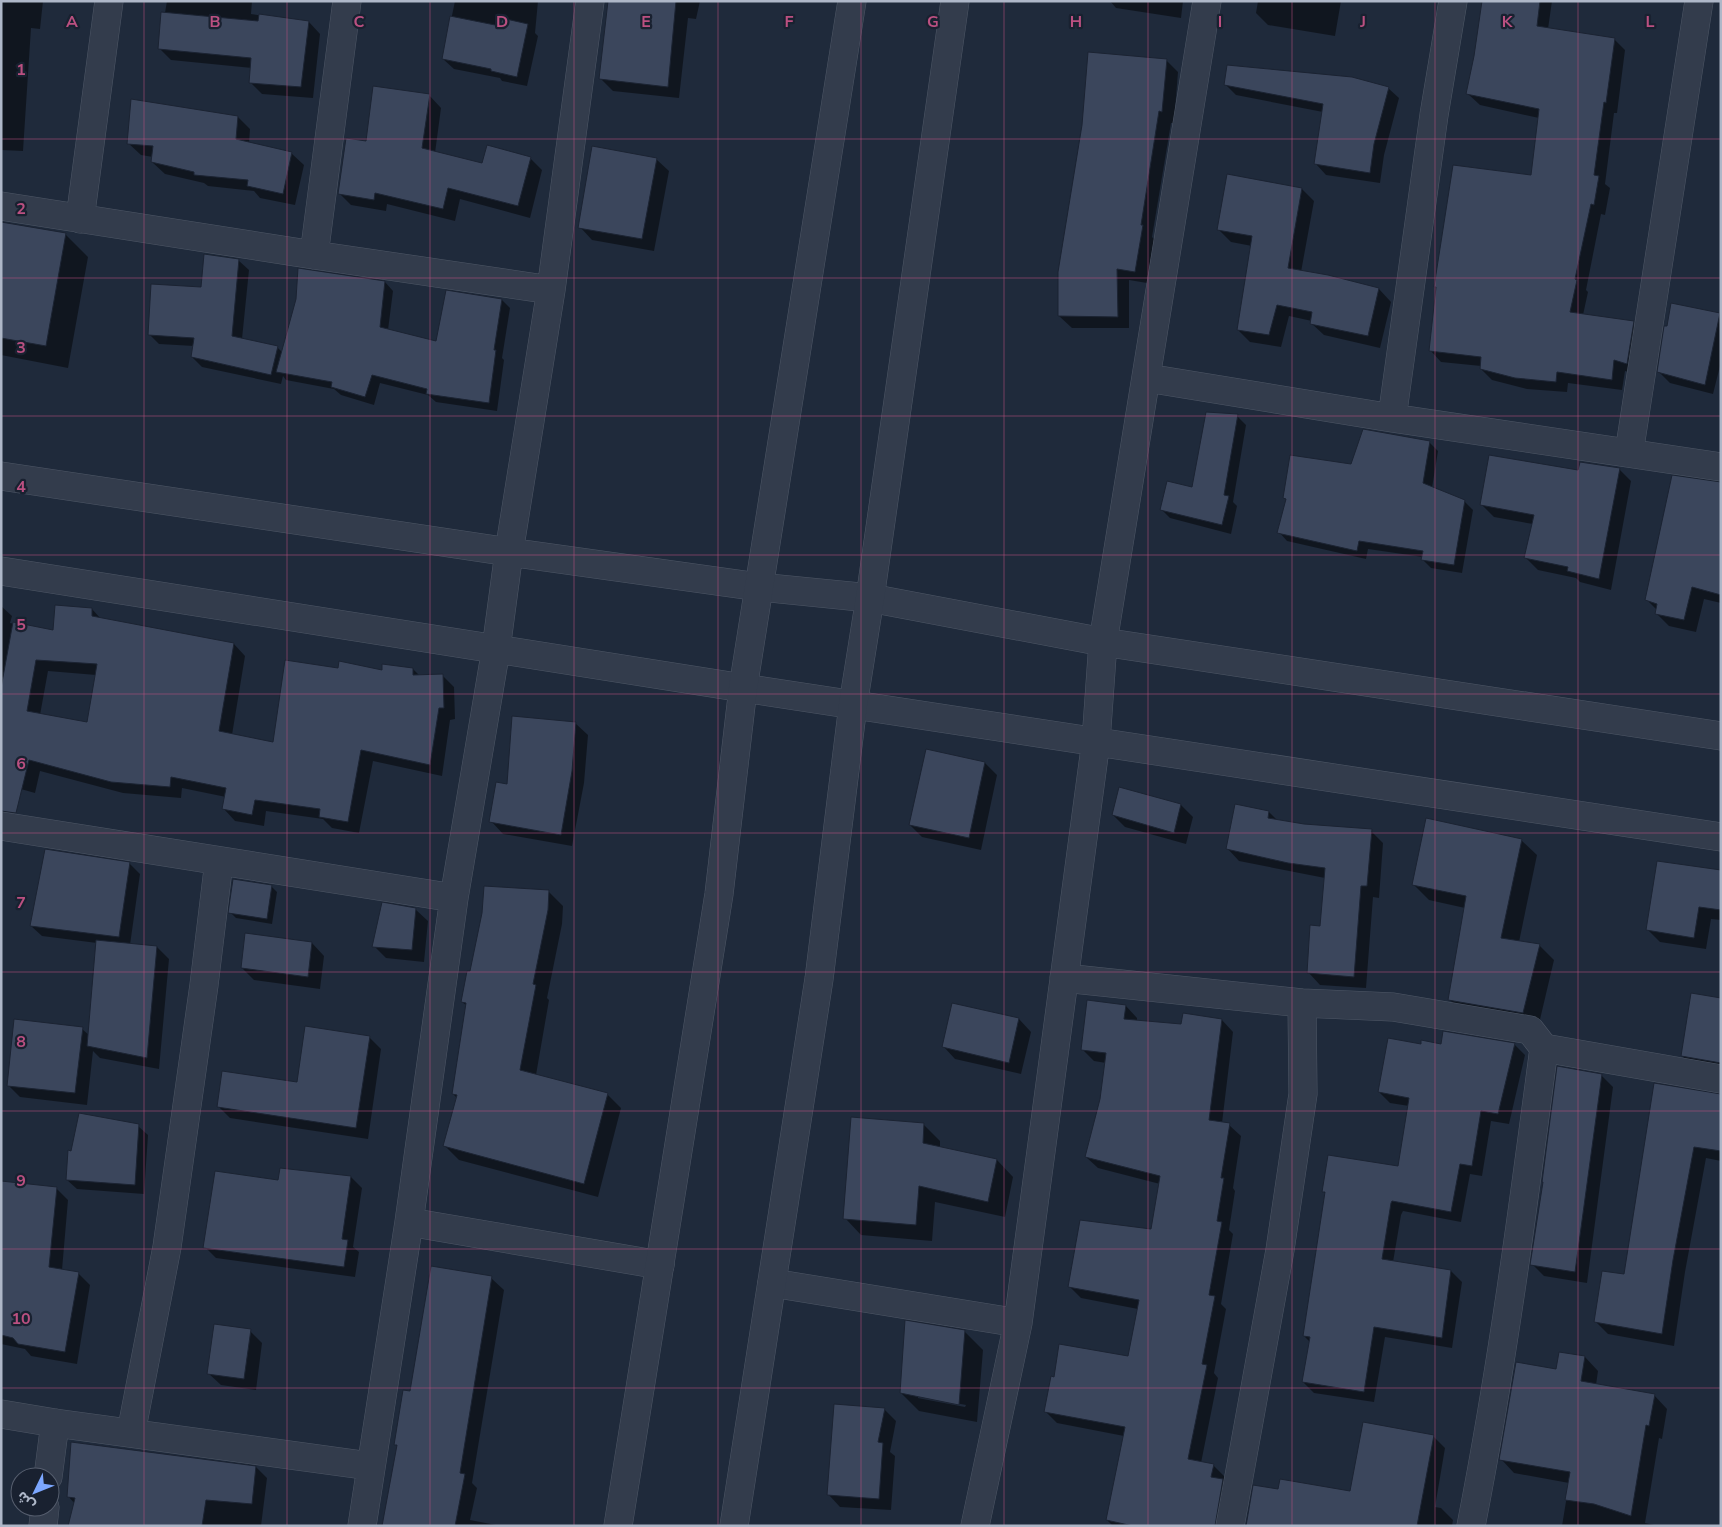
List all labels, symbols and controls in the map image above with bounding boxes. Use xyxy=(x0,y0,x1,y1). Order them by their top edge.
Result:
text: A xyxy=(66,11,78,33)
text: B xyxy=(209,11,221,33)
text: C xyxy=(354,11,365,33)
text: D xyxy=(496,11,508,33)
text: E xyxy=(641,11,651,33)
text: F xyxy=(785,11,794,33)
text: G xyxy=(927,11,939,33)
text: H xyxy=(1070,11,1082,33)
text: I xyxy=(1218,11,1222,33)
text: J xyxy=(1359,11,1366,33)
text: K xyxy=(1502,11,1514,33)
text: L xyxy=(1646,11,1655,33)
text: 1 xyxy=(16,59,26,81)
text: 2 xyxy=(16,198,26,220)
text: 3 xyxy=(16,337,26,359)
text: 4 xyxy=(16,476,26,498)
text: 5 xyxy=(16,614,26,636)
text: 6 xyxy=(16,753,26,775)
text: 7 xyxy=(16,892,26,914)
text: 8 xyxy=(16,1031,26,1053)
text: 9 xyxy=(16,1170,26,1192)
text: 10 xyxy=(11,1308,31,1330)
north arrow xyxy=(10,1467,60,1517)
text: ش xyxy=(12,1487,39,1514)

